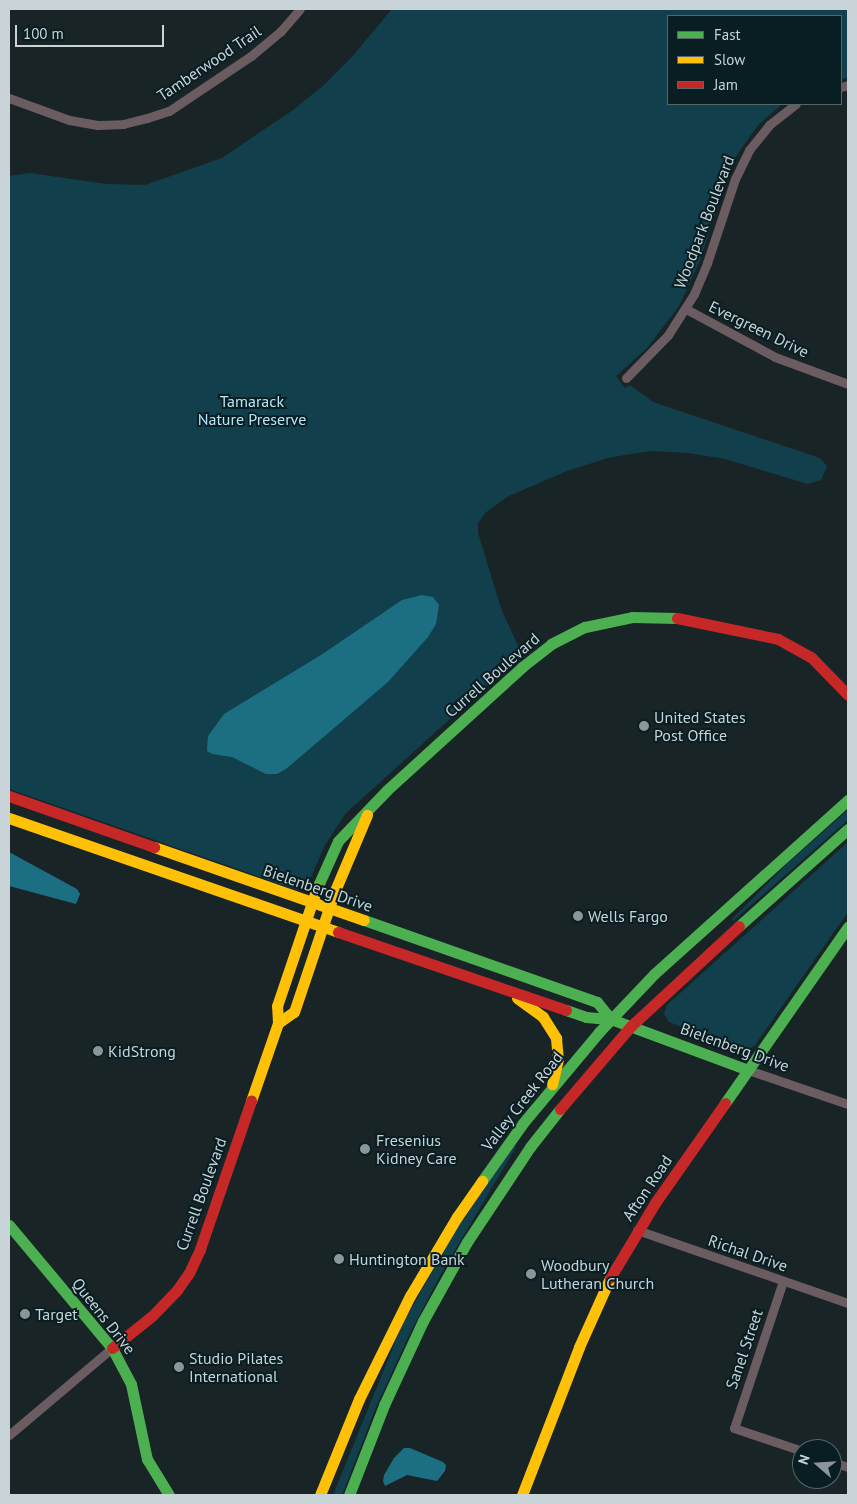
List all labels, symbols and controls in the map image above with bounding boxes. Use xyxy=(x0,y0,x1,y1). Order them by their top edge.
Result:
scale bar xyxy=(18,15,166,47)
legend xyxy=(667,15,842,105)
street label: Tamberwood Trail xyxy=(153,21,265,105)
text: 100 m xyxy=(23,24,64,43)
text: Fast xyxy=(714,25,741,44)
text: Slow xyxy=(714,50,745,69)
text: Jam xyxy=(714,75,738,94)
street label: Woodpark Boulevard xyxy=(670,153,738,291)
street label: Evergreen Drive xyxy=(706,297,812,361)
park label: Tamarack Nature Preserve xyxy=(198,391,306,429)
street label: Currell Boulevard xyxy=(441,629,543,721)
place label: United States Post Office xyxy=(654,707,746,745)
marker: United States Post Office xyxy=(638,720,650,732)
street label: Bielenberg Drive xyxy=(261,860,375,916)
place label: Wells Fargo xyxy=(588,906,668,926)
marker: Wells Fargo xyxy=(572,910,584,922)
street label: Bielenberg Drive xyxy=(678,1018,792,1076)
place label: KidStrong xyxy=(108,1041,176,1061)
marker: KidStrong xyxy=(92,1045,104,1057)
street label: Valley Creek Road xyxy=(477,1047,567,1155)
place label: Fresenius Kidney Care xyxy=(376,1130,457,1168)
street label: Currell Boulevard xyxy=(172,1135,230,1253)
marker: Fresenius Kidney Care xyxy=(358,1142,372,1156)
street label: Afton Road xyxy=(618,1152,676,1224)
street label: Richal Drive xyxy=(706,1230,790,1276)
place label: Huntington Bank xyxy=(349,1249,465,1269)
marker: Huntington Bank xyxy=(333,1253,345,1265)
place label: Woodbury Lutheran Church xyxy=(541,1255,654,1293)
marker: Woodbury Lutheran Church xyxy=(525,1268,537,1280)
street label: Queens Drive xyxy=(68,1274,140,1358)
place label: Target xyxy=(35,1304,78,1324)
street label: Sanel Street xyxy=(721,1307,767,1391)
marker: Target xyxy=(19,1308,31,1320)
place label: Studio Pilates International xyxy=(189,1348,283,1386)
marker: Studio Pilates International xyxy=(173,1361,185,1373)
north arrow xyxy=(792,1439,842,1489)
text: N xyxy=(794,1452,814,1467)

